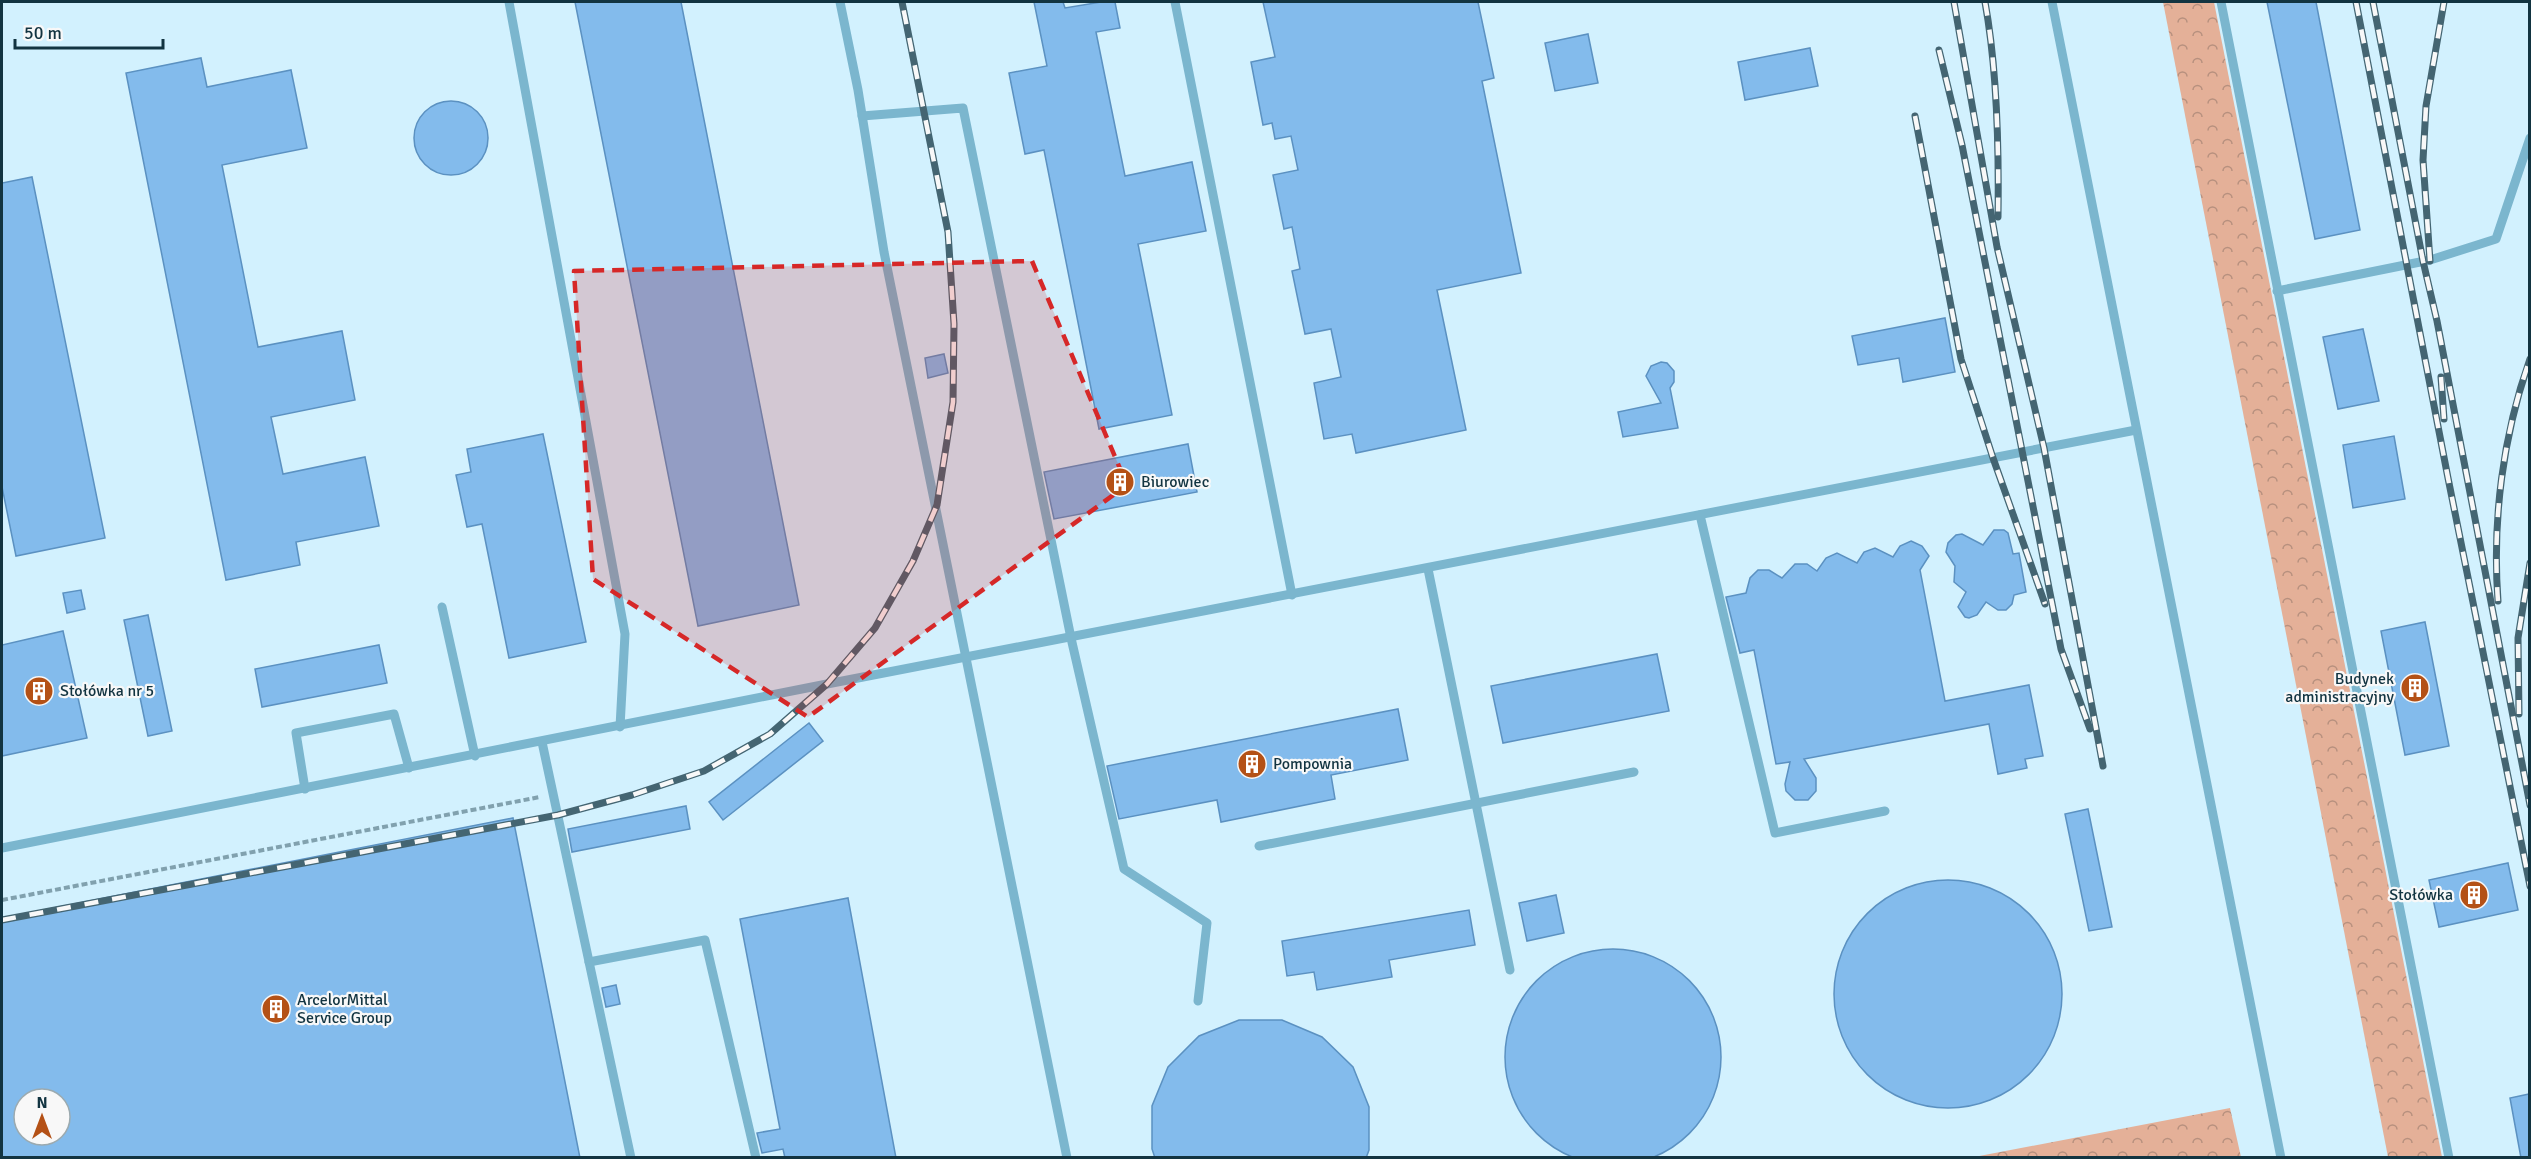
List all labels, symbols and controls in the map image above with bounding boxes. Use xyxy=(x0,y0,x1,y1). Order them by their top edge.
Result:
scale bar xyxy=(15,12,164,50)
text: 50 m xyxy=(24,22,62,44)
building icon: Biurowiec xyxy=(1104,466,1136,498)
place label: Biurowiec xyxy=(1141,472,1209,492)
place label: Budynek administracyjny xyxy=(2285,669,2395,707)
building icon: Budynek administracyjny xyxy=(2399,672,2431,704)
building icon: Stołówka nr 5 xyxy=(23,675,55,707)
place label: Stołówka nr 5 xyxy=(60,681,154,701)
building icon: Pompownia xyxy=(1236,748,1268,780)
place label: Pompownia xyxy=(1273,754,1352,774)
building icon: Stołówka xyxy=(2458,879,2490,911)
place label: Stołówka xyxy=(2389,885,2453,905)
place label: ArcelorMittal Service Group xyxy=(297,990,392,1028)
building icon: ArcelorMittal Service Group xyxy=(260,993,292,1025)
north arrow xyxy=(12,1087,72,1147)
text: N xyxy=(36,1093,48,1113)

